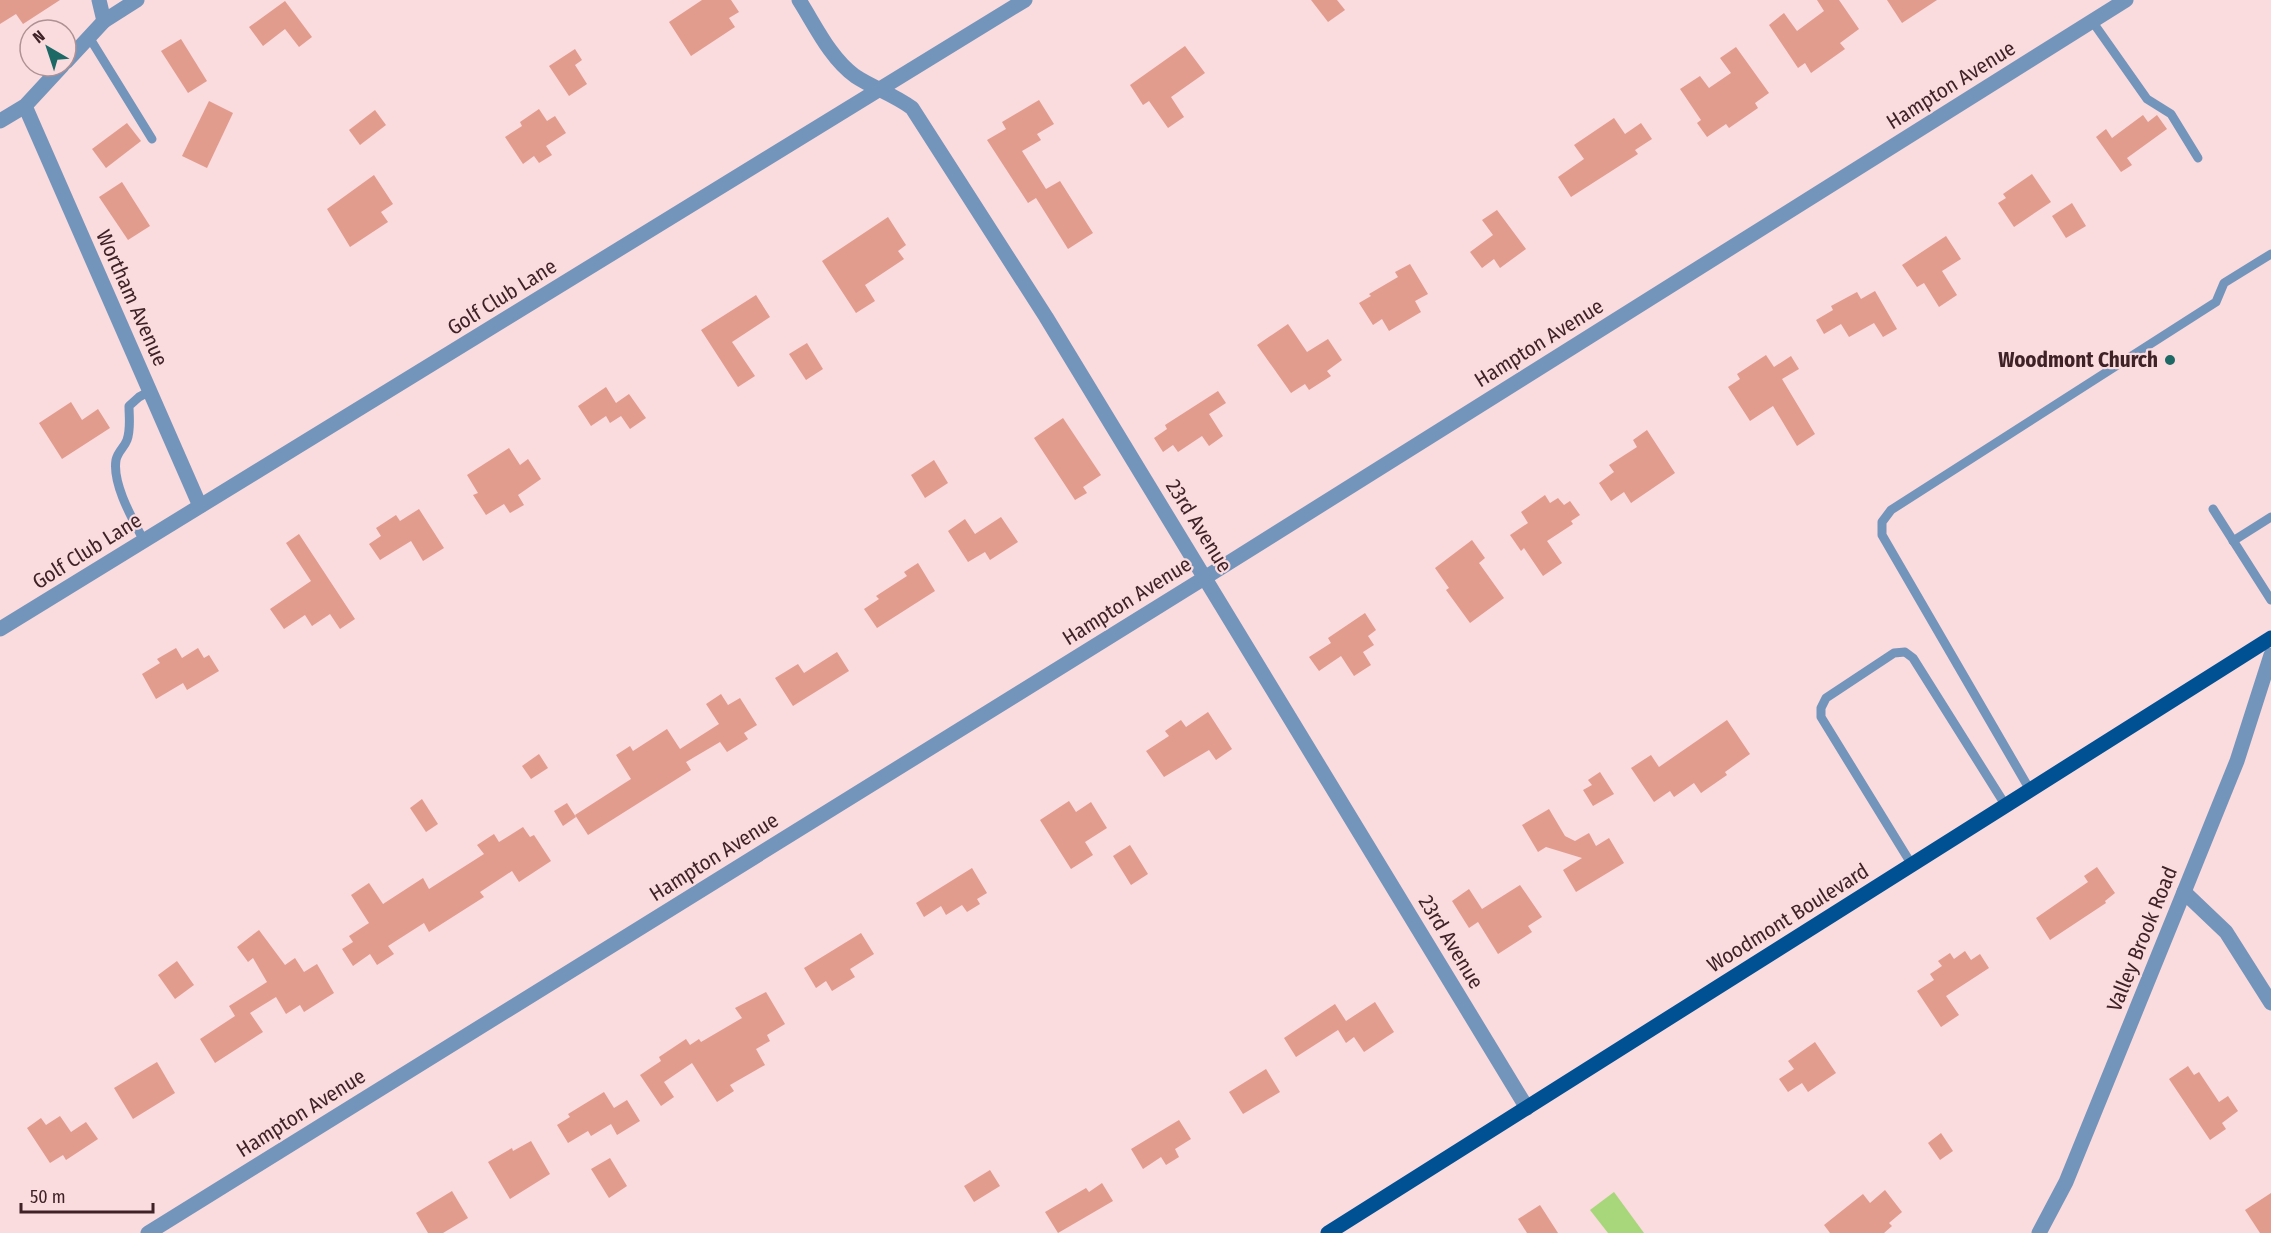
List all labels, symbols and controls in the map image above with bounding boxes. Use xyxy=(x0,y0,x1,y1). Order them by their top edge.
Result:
north arrow xyxy=(18,18,78,78)
text: N xyxy=(29,26,49,47)
street label: Hampton Avenue xyxy=(1882,35,2020,135)
street label: Wortham Avenue xyxy=(90,226,174,370)
street label: Golf Club Lane xyxy=(443,253,561,341)
street label: Hampton Avenue xyxy=(1470,293,1608,393)
place label: Woodmont Church xyxy=(1998,347,2158,373)
marker: Woodmont Church xyxy=(2163,353,2177,367)
street label: 23rd Avenue xyxy=(1160,475,1238,577)
street label: Golf Club Lane xyxy=(28,507,146,595)
street label: Hampton Avenue xyxy=(1058,551,1196,651)
street label: Hampton Avenue xyxy=(645,807,783,907)
street label: Woodmont Boulevard xyxy=(1702,858,1874,978)
street label: Valley Brook Road xyxy=(2101,863,2183,1015)
street label: 23rd Avenue xyxy=(1413,890,1489,994)
street label: Hampton Avenue xyxy=(232,1063,370,1163)
scale bar xyxy=(21,1176,153,1214)
text: 50 m xyxy=(30,1186,66,1208)

